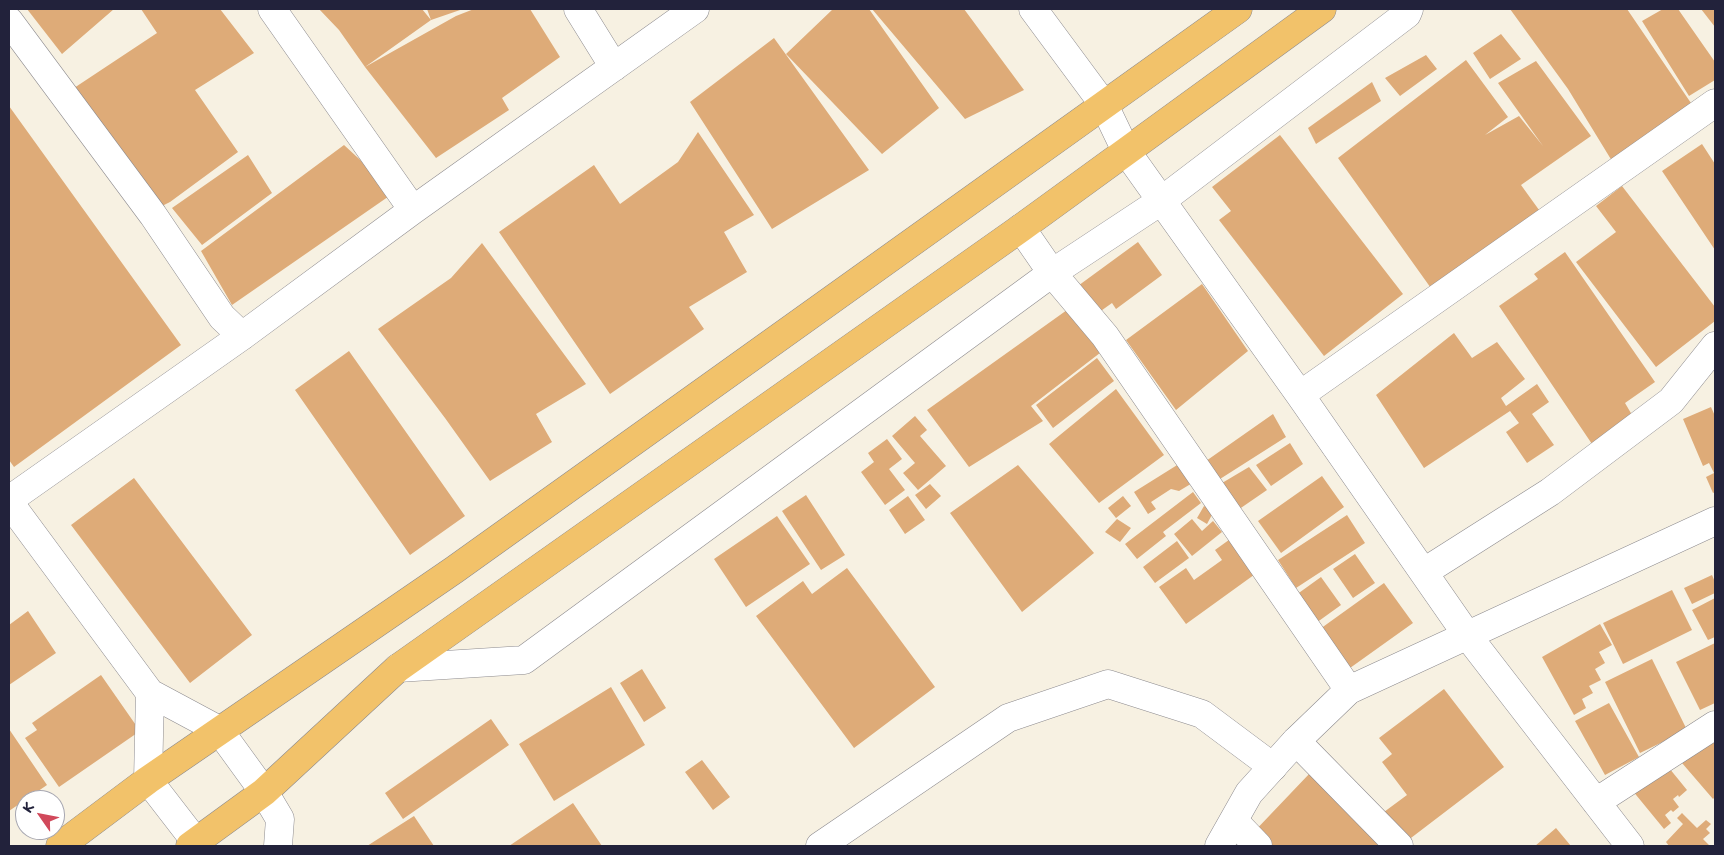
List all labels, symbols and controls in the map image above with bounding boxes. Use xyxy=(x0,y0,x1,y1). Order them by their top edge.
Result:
north arrow xyxy=(15,790,65,840)
text: K xyxy=(17,798,38,816)

